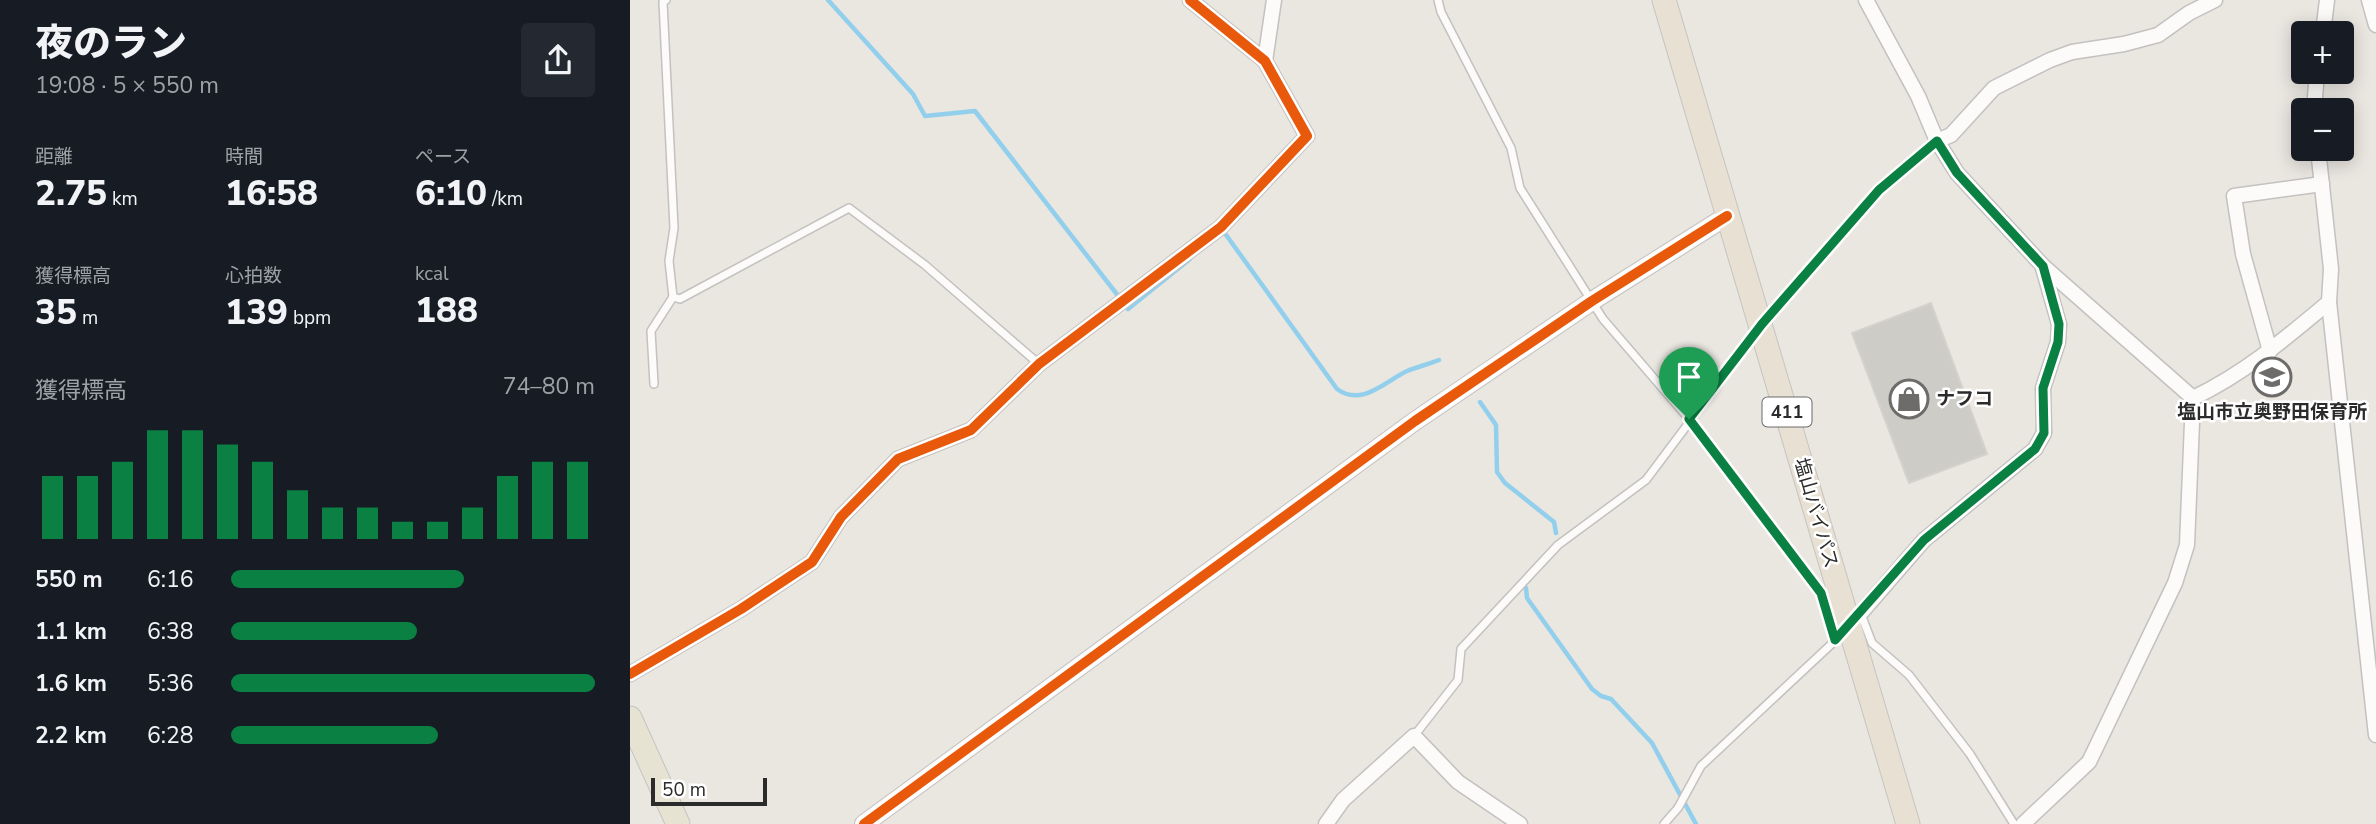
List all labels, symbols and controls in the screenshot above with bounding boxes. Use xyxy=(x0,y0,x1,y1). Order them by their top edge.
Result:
text: 夜のラン xyxy=(35,18,187,69)
map controls xyxy=(2291,21,2354,161)
button: + xyxy=(2291,21,2354,84)
button: share xyxy=(521,23,595,97)
text: 19:08 · 5 × 550 m xyxy=(35,70,219,101)
button: − xyxy=(2291,98,2354,161)
text: 距離 xyxy=(35,144,73,170)
text: 時間 xyxy=(225,144,263,170)
text: ペース xyxy=(415,144,471,170)
text: 2.75 xyxy=(35,170,107,217)
text: 16:58 xyxy=(225,170,318,217)
text: 6:10 xyxy=(415,170,487,217)
text: km xyxy=(107,186,138,212)
text: /km xyxy=(487,186,523,212)
text: kcal xyxy=(415,261,449,287)
text: 獲得標高 xyxy=(35,263,111,289)
text: 心拍数 xyxy=(225,263,282,289)
text: 188 xyxy=(415,287,478,334)
text: 35 xyxy=(35,289,77,336)
text: 139 xyxy=(225,289,288,336)
text: m xyxy=(77,305,98,331)
text: bpm xyxy=(288,305,331,331)
pin xyxy=(1659,347,1719,419)
school or university icon: 塩山市立奥野田保育所 xyxy=(2251,356,2293,398)
icon: arrive xyxy=(1670,358,1708,396)
text: 74–80 m xyxy=(503,371,595,402)
text: 獲得標高 xyxy=(35,375,127,406)
shop icon: ナフコ xyxy=(1888,378,1930,420)
place label: ナフコ xyxy=(1936,386,1993,412)
road number: 411 xyxy=(1762,398,1812,426)
place label: 塩山市立奥野田保育所 xyxy=(2177,399,2367,425)
street label: 塩山バイパス xyxy=(1788,455,1844,571)
text: 550 m xyxy=(35,564,103,595)
text: 6:16 xyxy=(147,564,194,595)
text: 1.1 km xyxy=(35,616,107,647)
text: 6:38 xyxy=(147,616,194,647)
text: 1.6 km xyxy=(35,668,107,699)
text: 5:36 xyxy=(147,668,194,699)
text: 2.2 km xyxy=(35,720,107,751)
text: 6:28 xyxy=(147,720,194,751)
scale bar xyxy=(651,775,766,807)
text: 50 m xyxy=(662,777,706,803)

